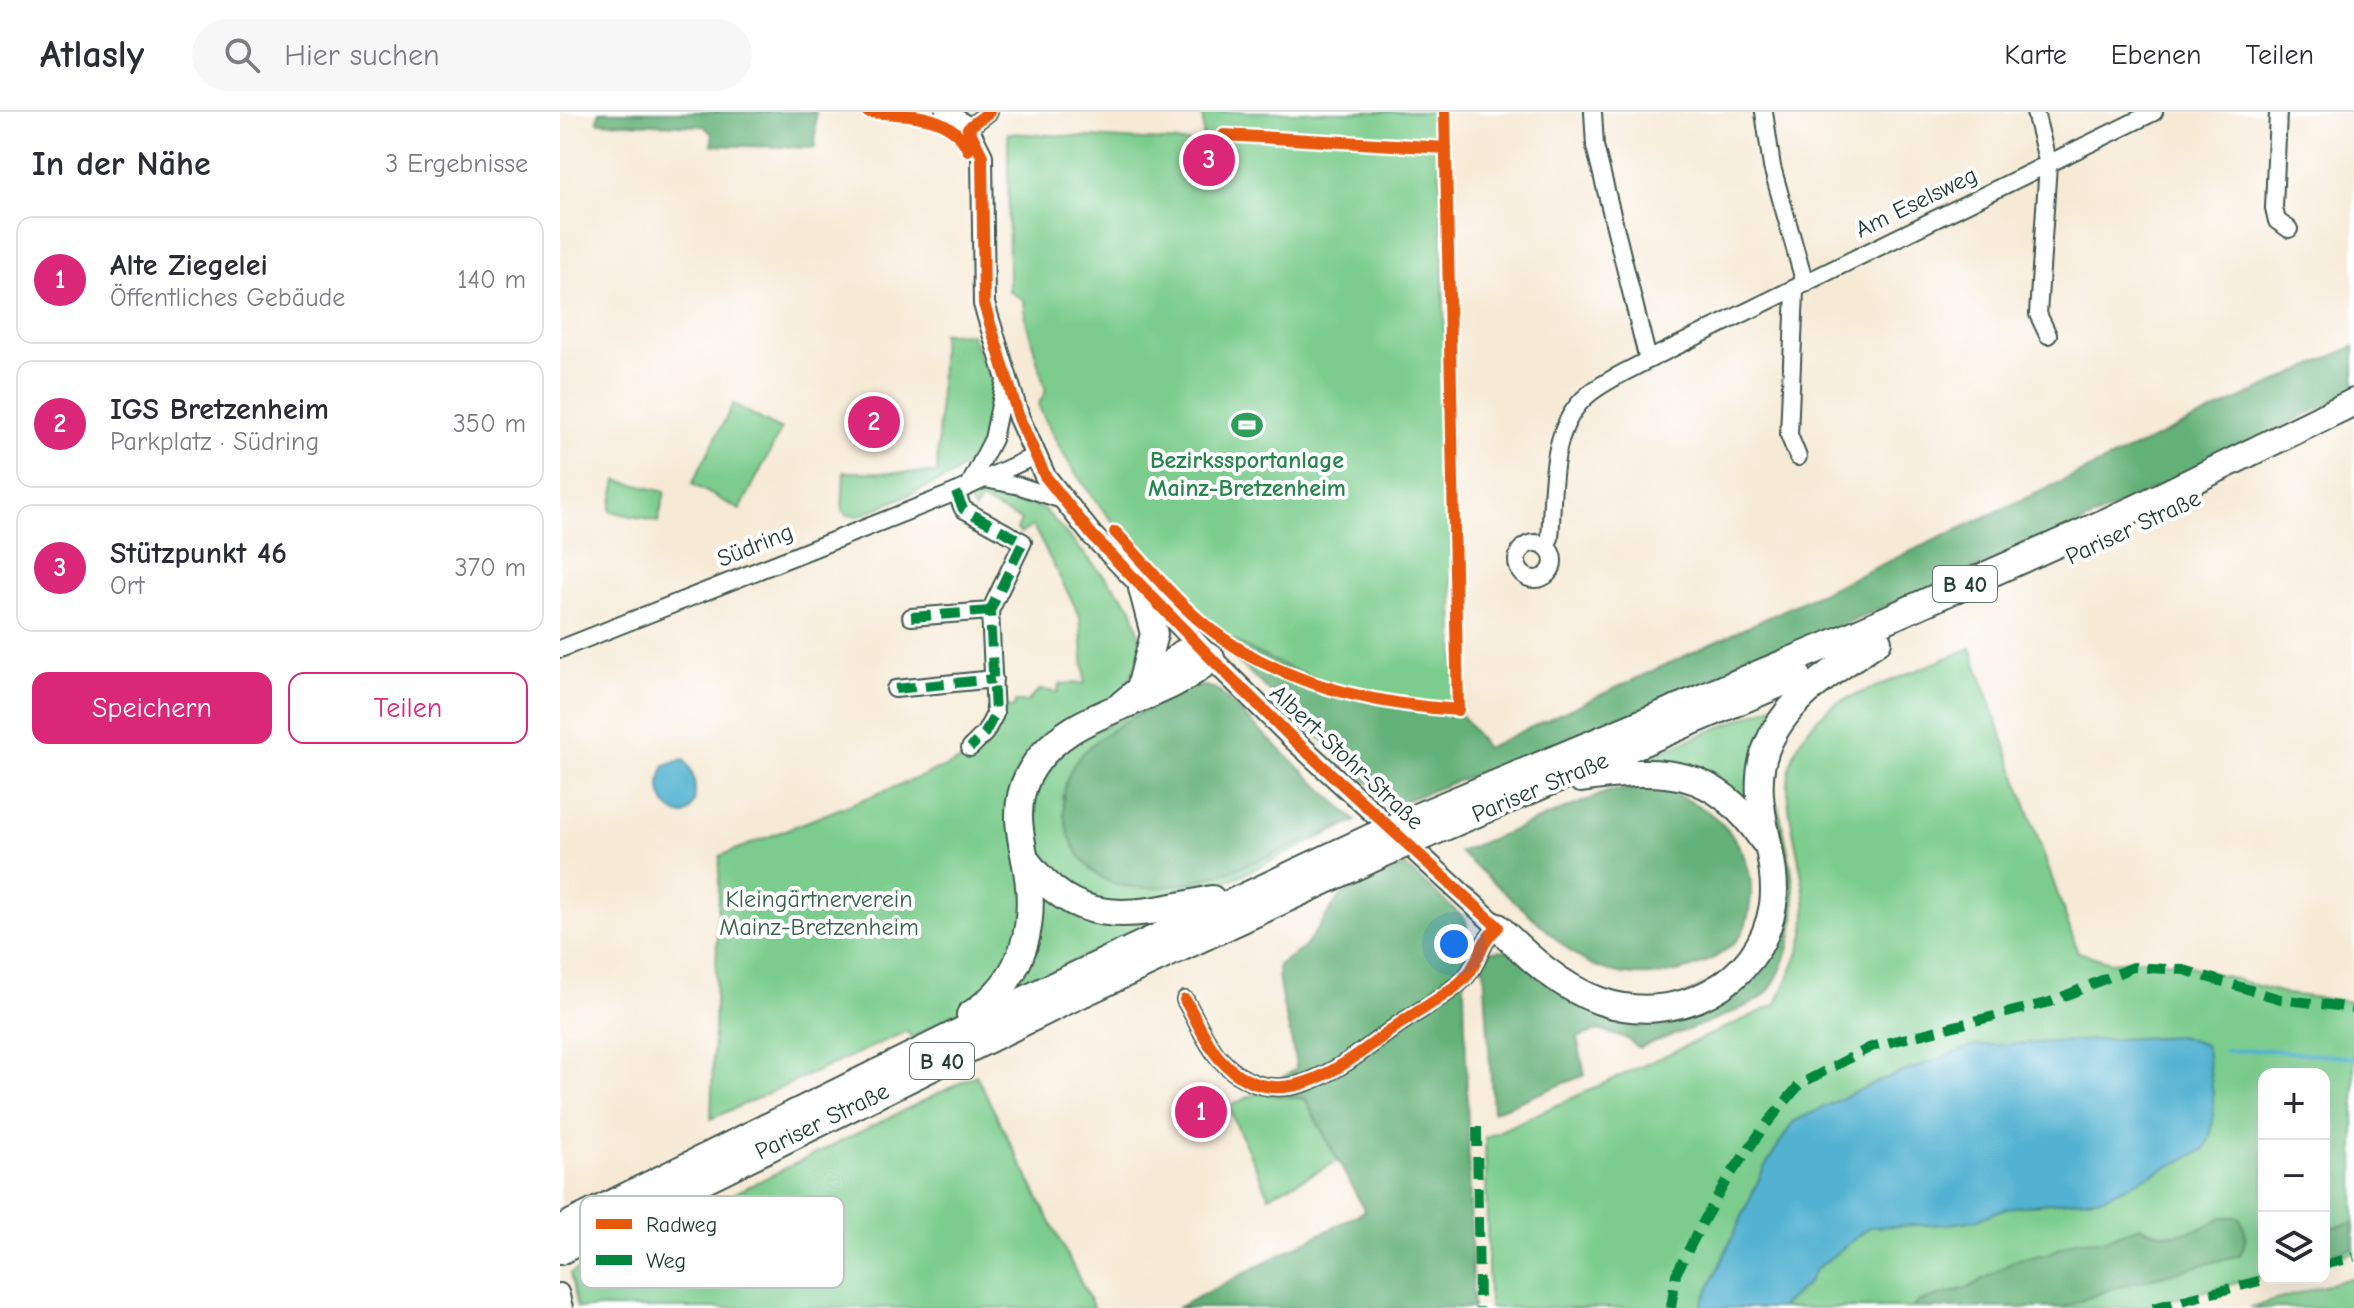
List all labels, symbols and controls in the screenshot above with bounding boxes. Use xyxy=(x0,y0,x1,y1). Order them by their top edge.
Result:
search box xyxy=(192,19,752,91)
text: Atlasly xyxy=(40,33,144,77)
icon: search xyxy=(220,33,264,77)
text: Hier suchen xyxy=(284,38,440,73)
text: Karte xyxy=(2004,39,2067,71)
text: Ebenen xyxy=(2111,39,2202,71)
text: Teilen xyxy=(2246,39,2314,71)
pin: 3 xyxy=(1183,130,1235,190)
text: In der Nähe xyxy=(32,144,211,184)
text: 3 Ergebnisse xyxy=(385,149,528,179)
street label: Am Eselsweg xyxy=(1850,160,1982,244)
text: Alte Ziegelei xyxy=(110,248,268,283)
text: 1 xyxy=(55,265,65,295)
text: 140 m xyxy=(457,265,526,295)
text: Öffentliches Gebäude xyxy=(110,283,345,313)
text: IGS Bretzenheim xyxy=(110,392,329,427)
pin: 2 xyxy=(848,392,900,452)
sports icon: Bezirkssportanlage Mainz-Bretzenheim xyxy=(1230,408,1264,442)
text: 2 xyxy=(54,409,66,439)
text: 350 m xyxy=(453,409,526,439)
text: Parkplatz · Südring xyxy=(110,427,319,457)
place label: Bezirkssportanlage Mainz-Bretzenheim xyxy=(1148,446,1346,502)
street label: Pariser Straße xyxy=(2061,484,2205,570)
street label: Südring xyxy=(713,517,797,573)
text: Stützpunkt 46 xyxy=(110,536,287,571)
text: 3 xyxy=(54,553,66,583)
text: 370 m xyxy=(455,553,526,583)
road number: B 40 xyxy=(1933,566,1997,602)
text: Ort xyxy=(110,571,144,601)
button: Speichern xyxy=(32,672,272,744)
button: Teilen xyxy=(288,672,528,744)
street label: Albert-Stohr-Straße xyxy=(1264,679,1430,835)
street label: Pariser Straße xyxy=(1468,746,1612,828)
park label: Kleingärtnerverein Mainz-Bretzenheim xyxy=(719,885,919,941)
your location xyxy=(1434,924,1474,964)
road number: B 40 xyxy=(910,1043,974,1079)
map controls xyxy=(2258,1068,2330,1284)
button: + xyxy=(2258,1068,2330,1140)
street label: Pariser Straße xyxy=(750,1077,894,1165)
pin: 1 xyxy=(1175,1082,1227,1142)
button: − xyxy=(2258,1140,2330,1212)
legend xyxy=(580,1196,844,1288)
text: Radweg xyxy=(646,1212,717,1238)
button: layers xyxy=(2258,1212,2330,1284)
text: Weg xyxy=(646,1248,686,1274)

